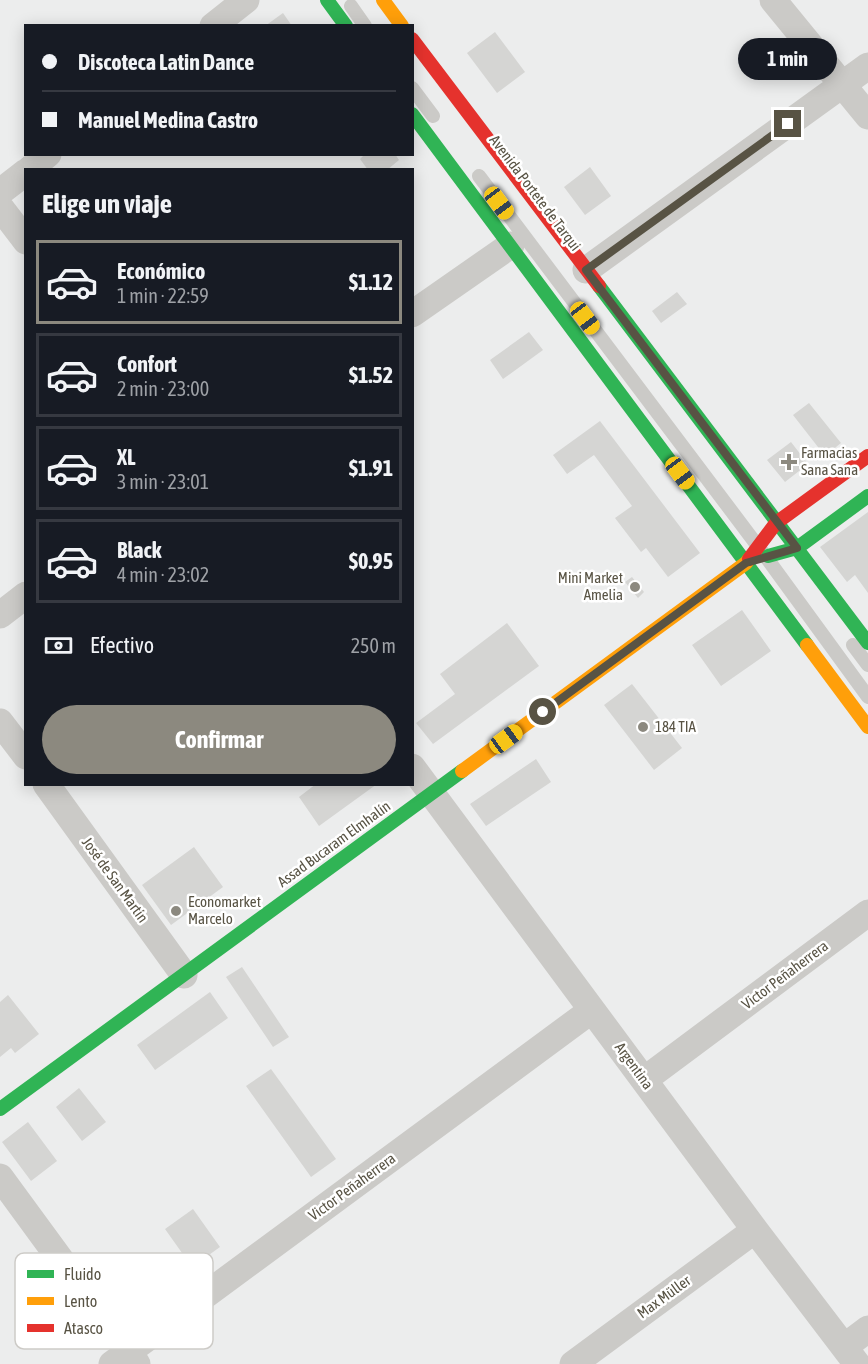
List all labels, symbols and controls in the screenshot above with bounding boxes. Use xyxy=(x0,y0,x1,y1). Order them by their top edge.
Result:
callout: 1 min xyxy=(738,37,838,79)
text: 1 min xyxy=(767,47,808,70)
text: Discoteca Latin Dance xyxy=(78,49,254,75)
text: Manuel Medina Castro xyxy=(78,107,258,133)
route end xyxy=(774,110,801,137)
street label: Avenida Portete de Tarqui xyxy=(486,132,584,254)
car xyxy=(481,183,517,223)
text: Elige un viaje xyxy=(42,188,172,219)
icon: car xyxy=(45,255,99,309)
text: Económico xyxy=(117,258,205,284)
text: $1.12 xyxy=(349,269,393,295)
text: 1 min · 22:59 xyxy=(117,284,209,307)
car xyxy=(567,298,603,338)
icon: car xyxy=(45,348,99,402)
text: Confort xyxy=(117,351,177,377)
text: $1.52 xyxy=(349,362,393,388)
text: 2 min · 23:00 xyxy=(117,377,209,400)
icon: car xyxy=(45,441,99,495)
text: XL xyxy=(117,444,135,470)
place label: Farmacias Sana Sana xyxy=(801,444,858,478)
car xyxy=(662,453,698,493)
text: $1.91 xyxy=(349,455,393,481)
marker: Farmacias Sana Sana xyxy=(782,455,796,469)
text: 3 min · 23:01 xyxy=(117,470,209,493)
icon: car xyxy=(45,534,99,588)
text: Black xyxy=(117,537,161,563)
text: $0.95 xyxy=(349,548,393,574)
text: 4 min · 23:02 xyxy=(117,563,209,586)
place label: Mini Market Amelia xyxy=(558,569,623,603)
marker: Mini Market Amelia xyxy=(628,580,642,594)
icon: cash xyxy=(42,629,75,662)
text: Efectivo xyxy=(90,632,154,658)
text: 250 m xyxy=(351,634,396,657)
route start xyxy=(529,698,556,725)
button: Confirmar xyxy=(42,705,396,774)
place label: 184 TIA xyxy=(655,718,697,735)
marker: 184 TIA xyxy=(636,720,650,734)
car xyxy=(486,721,526,757)
street label: Assad Bucaram Elmhalín xyxy=(274,797,393,890)
street label: José de San Martín xyxy=(79,834,152,926)
place label: Economarket Marcelo xyxy=(188,893,261,927)
marker: Economarket Marcelo xyxy=(169,904,183,918)
street label: Victor Peñaherrera xyxy=(738,937,831,1012)
street label: Argentina xyxy=(612,1039,657,1092)
street label: Victor Peñaherrera xyxy=(305,1149,398,1224)
legend xyxy=(15,1253,213,1349)
text: Fluido xyxy=(64,1265,101,1283)
street label: Max Müller xyxy=(634,1271,694,1322)
text: Lento xyxy=(64,1292,97,1310)
text: Atasco xyxy=(64,1319,103,1337)

